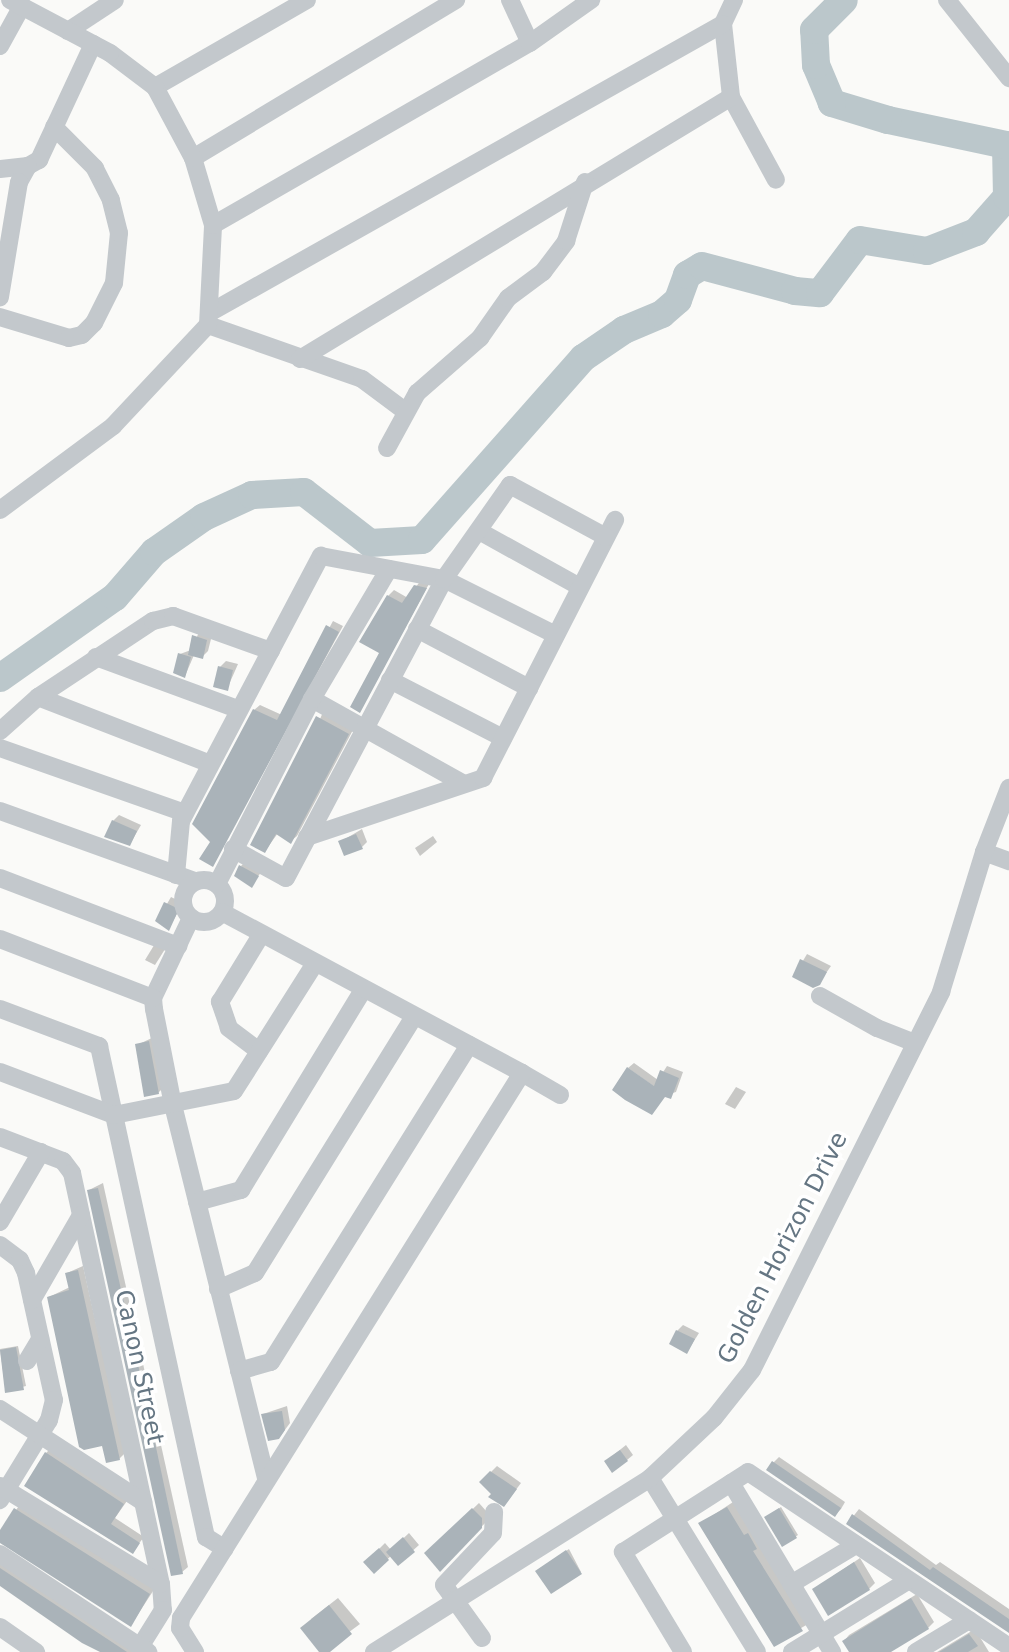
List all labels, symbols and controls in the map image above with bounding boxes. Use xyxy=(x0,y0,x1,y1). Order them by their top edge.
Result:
street label: Golden Horizon Drive xyxy=(712,1127,854,1369)
street label: Canon Street xyxy=(109,1287,169,1447)

